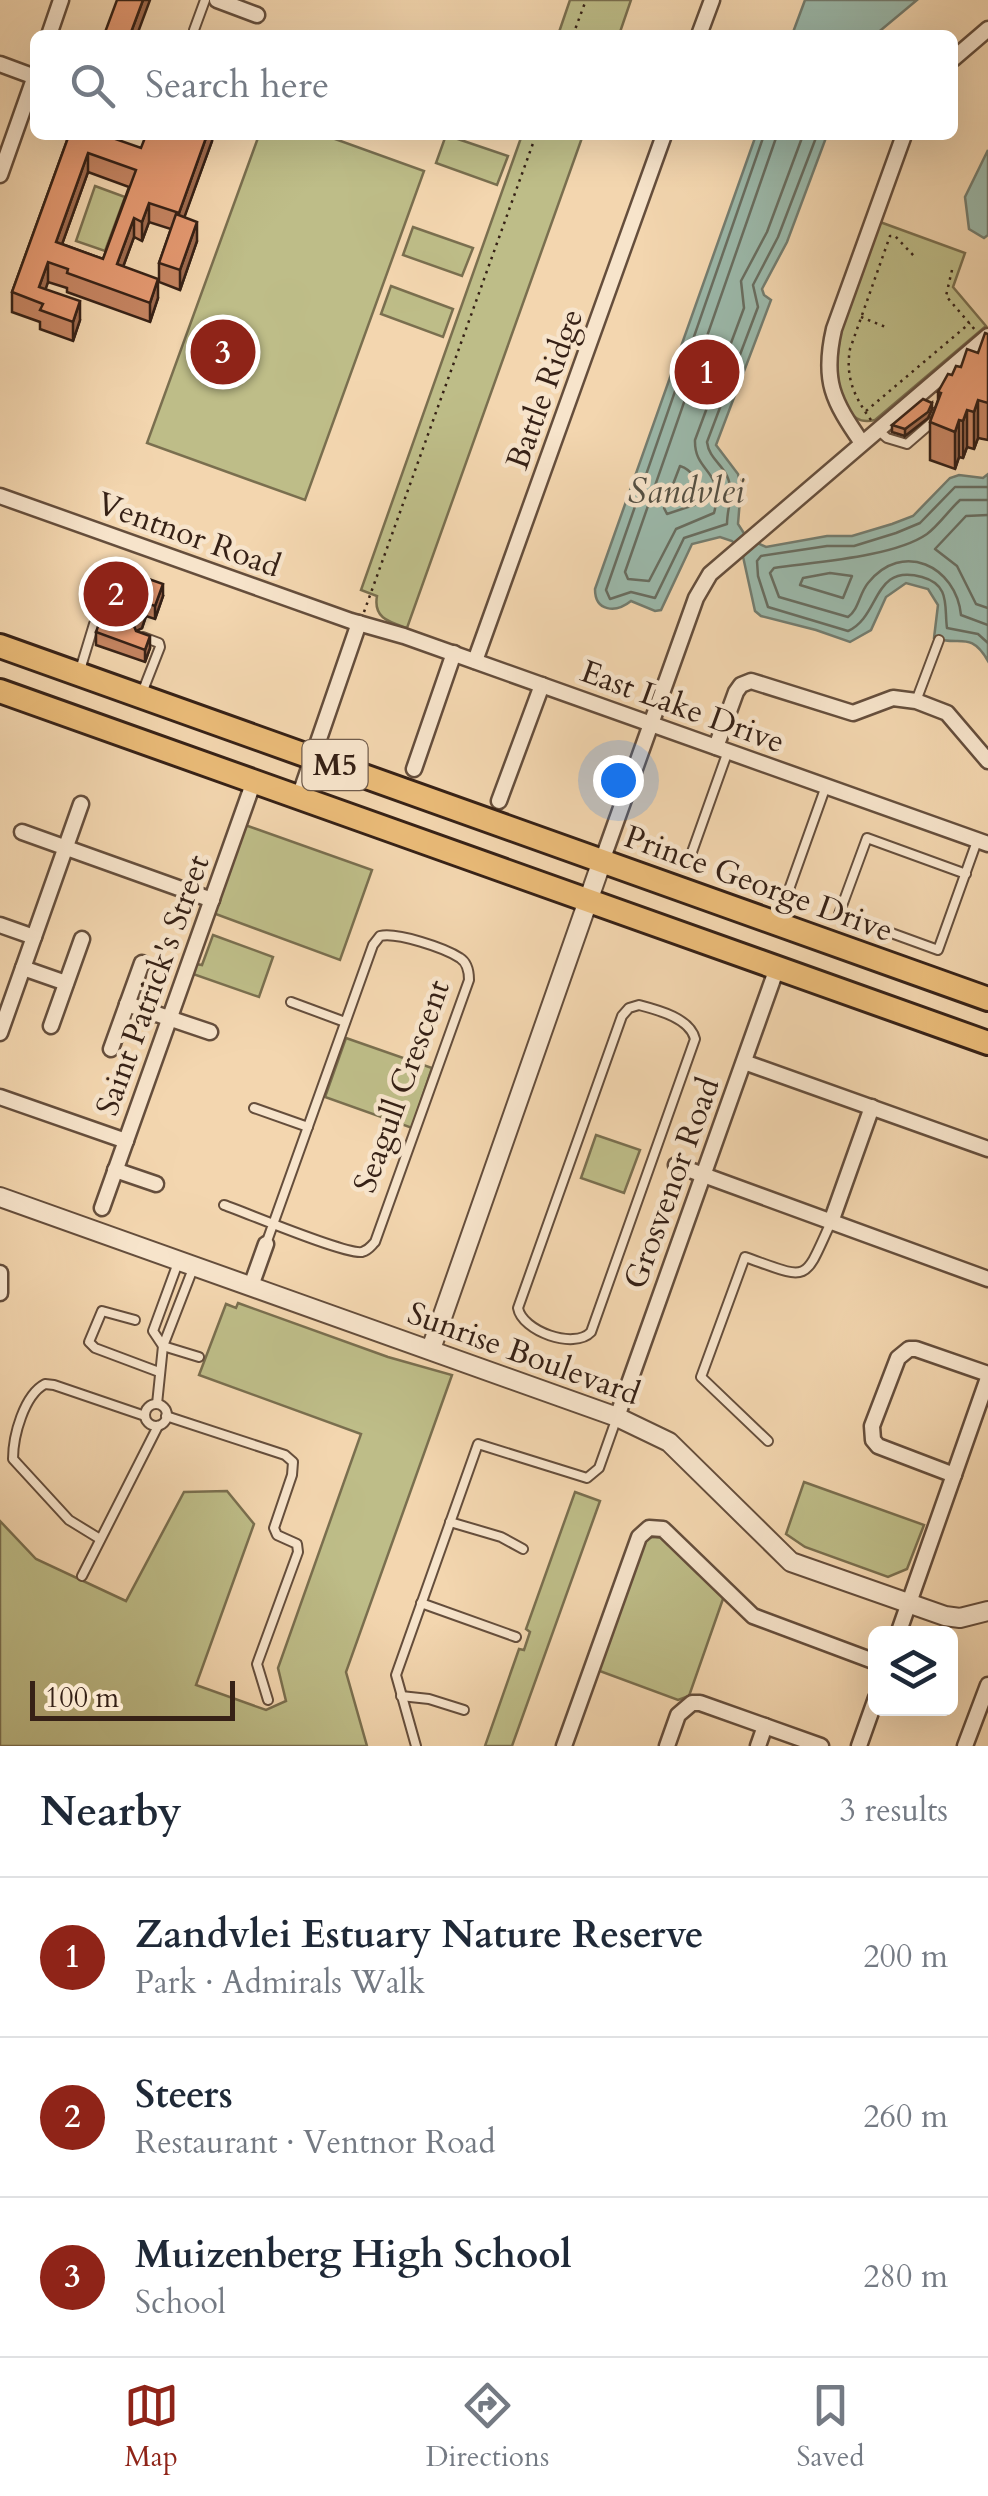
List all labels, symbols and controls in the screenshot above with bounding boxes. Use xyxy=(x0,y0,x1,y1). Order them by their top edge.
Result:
search box xyxy=(30,30,958,140)
icon: search xyxy=(65,58,120,113)
text: Search here xyxy=(145,59,329,111)
street label: Battle Ridge xyxy=(496,303,594,476)
pin: 3 xyxy=(190,314,256,390)
pin: 1 xyxy=(674,334,740,410)
water label: Sandvlei xyxy=(628,468,745,516)
street label: Ventnor Road xyxy=(91,481,287,589)
pin: 2 xyxy=(84,556,148,632)
street label: East Lake Drive xyxy=(575,650,791,764)
road number: M5 xyxy=(302,740,368,790)
your location xyxy=(593,755,644,806)
street label: Prince George Drive xyxy=(618,815,899,953)
street label: Saint Patrick's Street xyxy=(85,849,221,1122)
street label: Seagull Crescent xyxy=(343,974,461,1199)
street label: Grosvenor Road xyxy=(613,1072,731,1295)
street label: Sunrise Boulevard xyxy=(401,1291,646,1416)
map controls xyxy=(868,1626,958,1716)
button: layers xyxy=(868,1626,958,1716)
scale bar xyxy=(30,1676,235,1720)
text: 100 m xyxy=(45,1679,119,1717)
text: Nearby xyxy=(40,1783,182,1840)
text: 3 results xyxy=(840,1789,948,1833)
text: Zandvlei Estuary Nature Reserve xyxy=(135,1909,704,1961)
text: 1 xyxy=(64,1935,81,1979)
text: 200 m xyxy=(863,1935,948,1979)
text: Park · Admirals Walk xyxy=(135,1961,425,2005)
text: Steers xyxy=(135,2069,233,2121)
text: 2 xyxy=(64,2095,81,2139)
text: 260 m xyxy=(863,2095,948,2139)
text: Restaurant · Ventnor Road xyxy=(135,2121,495,2165)
text: Muizenberg High School xyxy=(135,2229,571,2281)
text: 3 xyxy=(64,2255,81,2299)
text: 280 m xyxy=(863,2255,948,2299)
text: School xyxy=(135,2281,226,2325)
tab: Map xyxy=(124,2378,179,2476)
tab: Directions xyxy=(426,2378,549,2476)
tab: Saved xyxy=(796,2378,864,2476)

